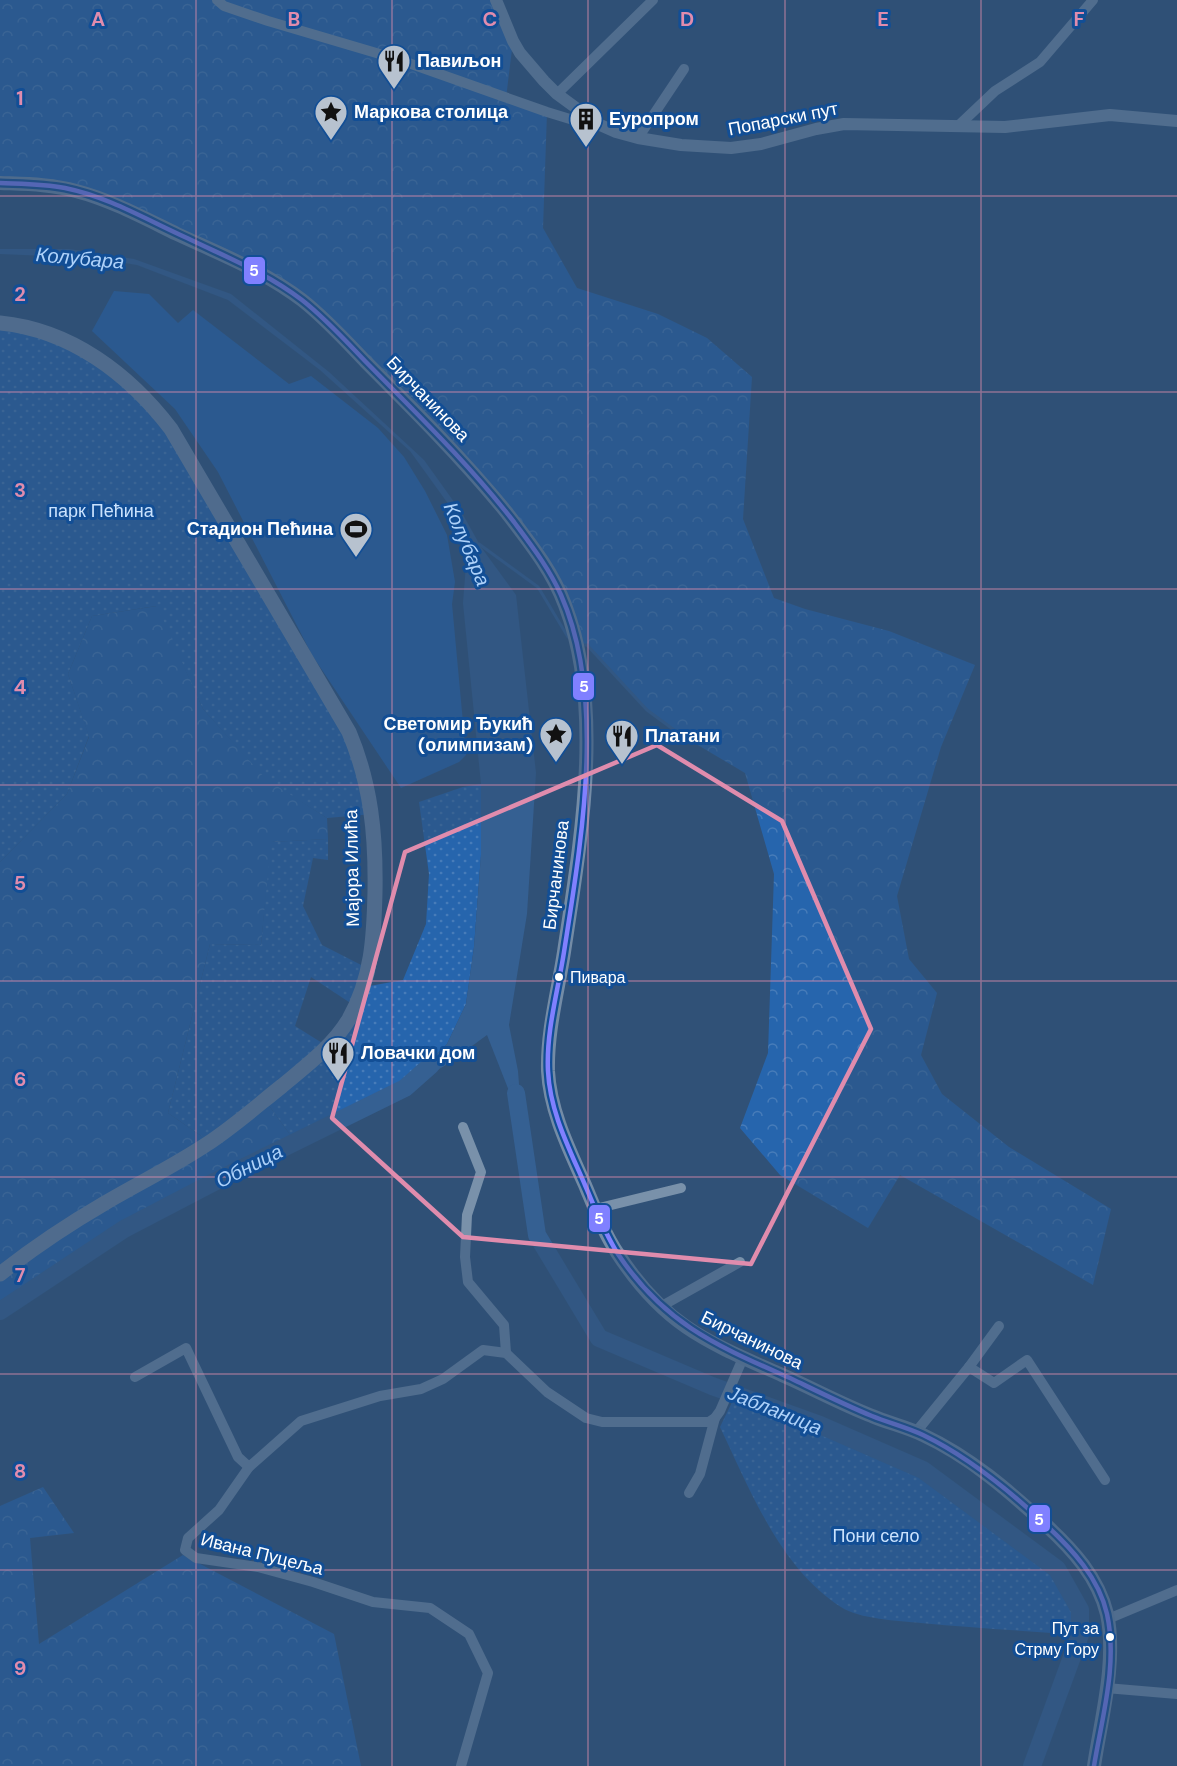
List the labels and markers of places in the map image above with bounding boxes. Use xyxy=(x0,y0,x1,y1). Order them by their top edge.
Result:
restaurant icon: Павиљон xyxy=(376,43,412,90)
place label: Павиљон xyxy=(417,49,501,73)
place icon: Маркова столица xyxy=(313,94,349,141)
place label: Маркова столица xyxy=(354,100,509,124)
building icon: Еуропром xyxy=(568,101,604,148)
place label: Еуропром xyxy=(609,107,699,131)
sports icon: Стадион Пећина xyxy=(338,511,374,558)
place label: Стадион Пећина xyxy=(187,517,334,541)
place label: Светомир Ђукић (олимпизам) xyxy=(383,712,533,757)
place icon: Светомир Ђукић (олимпизам) xyxy=(538,716,574,763)
restaurant icon: Платани xyxy=(604,718,640,765)
place label: Платани xyxy=(645,724,720,748)
place label: Пивара xyxy=(570,967,626,988)
marker: Пивара xyxy=(553,971,565,983)
restaurant icon: Ловачки дом xyxy=(320,1035,356,1082)
place label: Ловачки дом xyxy=(361,1041,475,1065)
place label: Пут за Стрму Гору xyxy=(1015,1618,1099,1660)
marker: Пут за Стрму Гору xyxy=(1104,1631,1116,1643)

